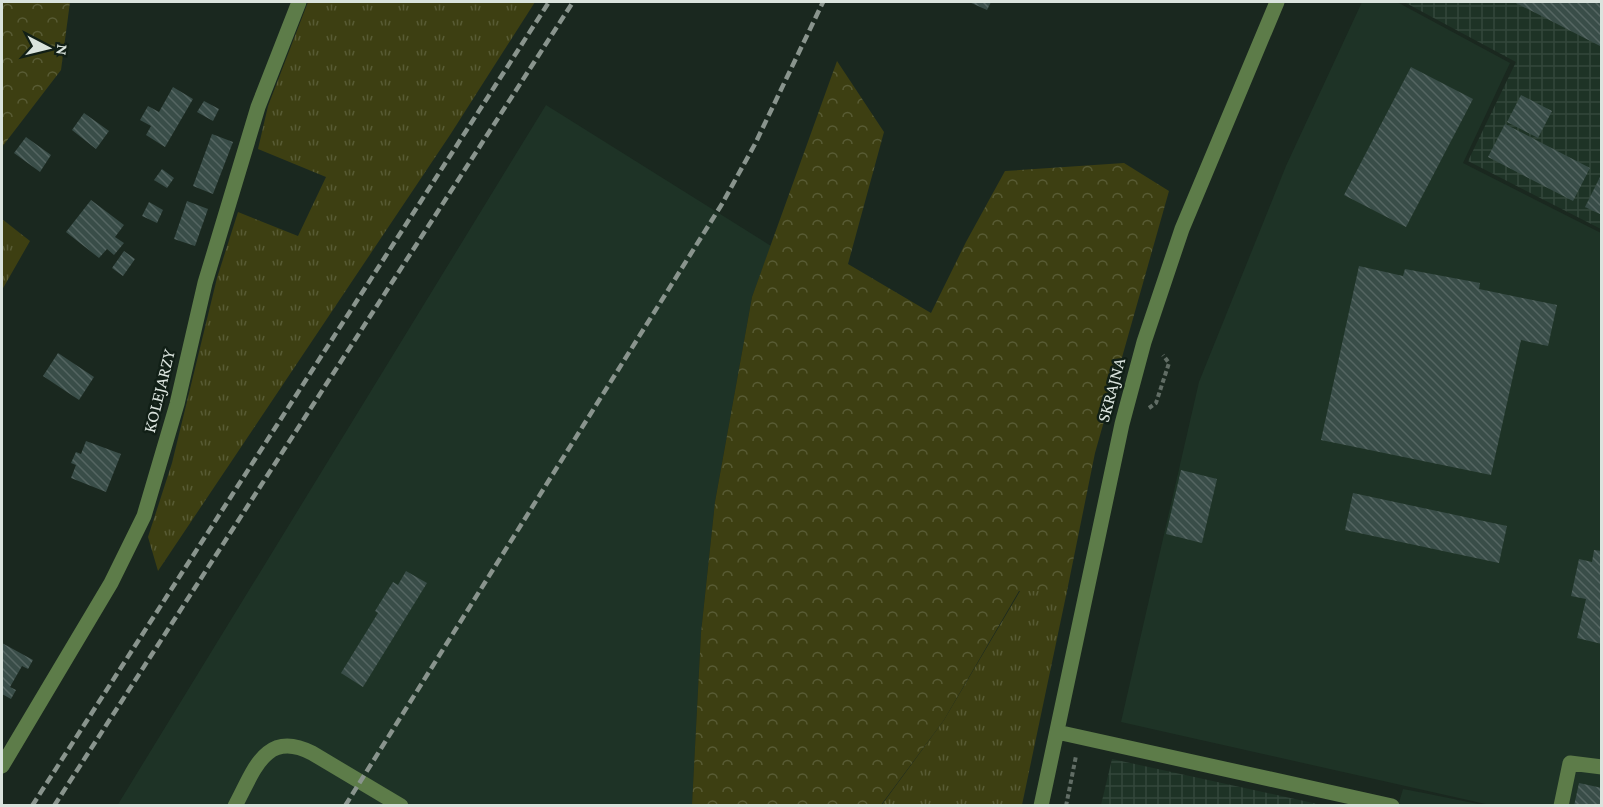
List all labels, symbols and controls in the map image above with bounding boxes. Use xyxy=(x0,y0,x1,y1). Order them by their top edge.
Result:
north arrow xyxy=(18,18,78,78)
text: N xyxy=(53,43,71,56)
street label: KOLEJARZY xyxy=(139,347,179,435)
street label: SKRAJNA xyxy=(1093,355,1129,424)

